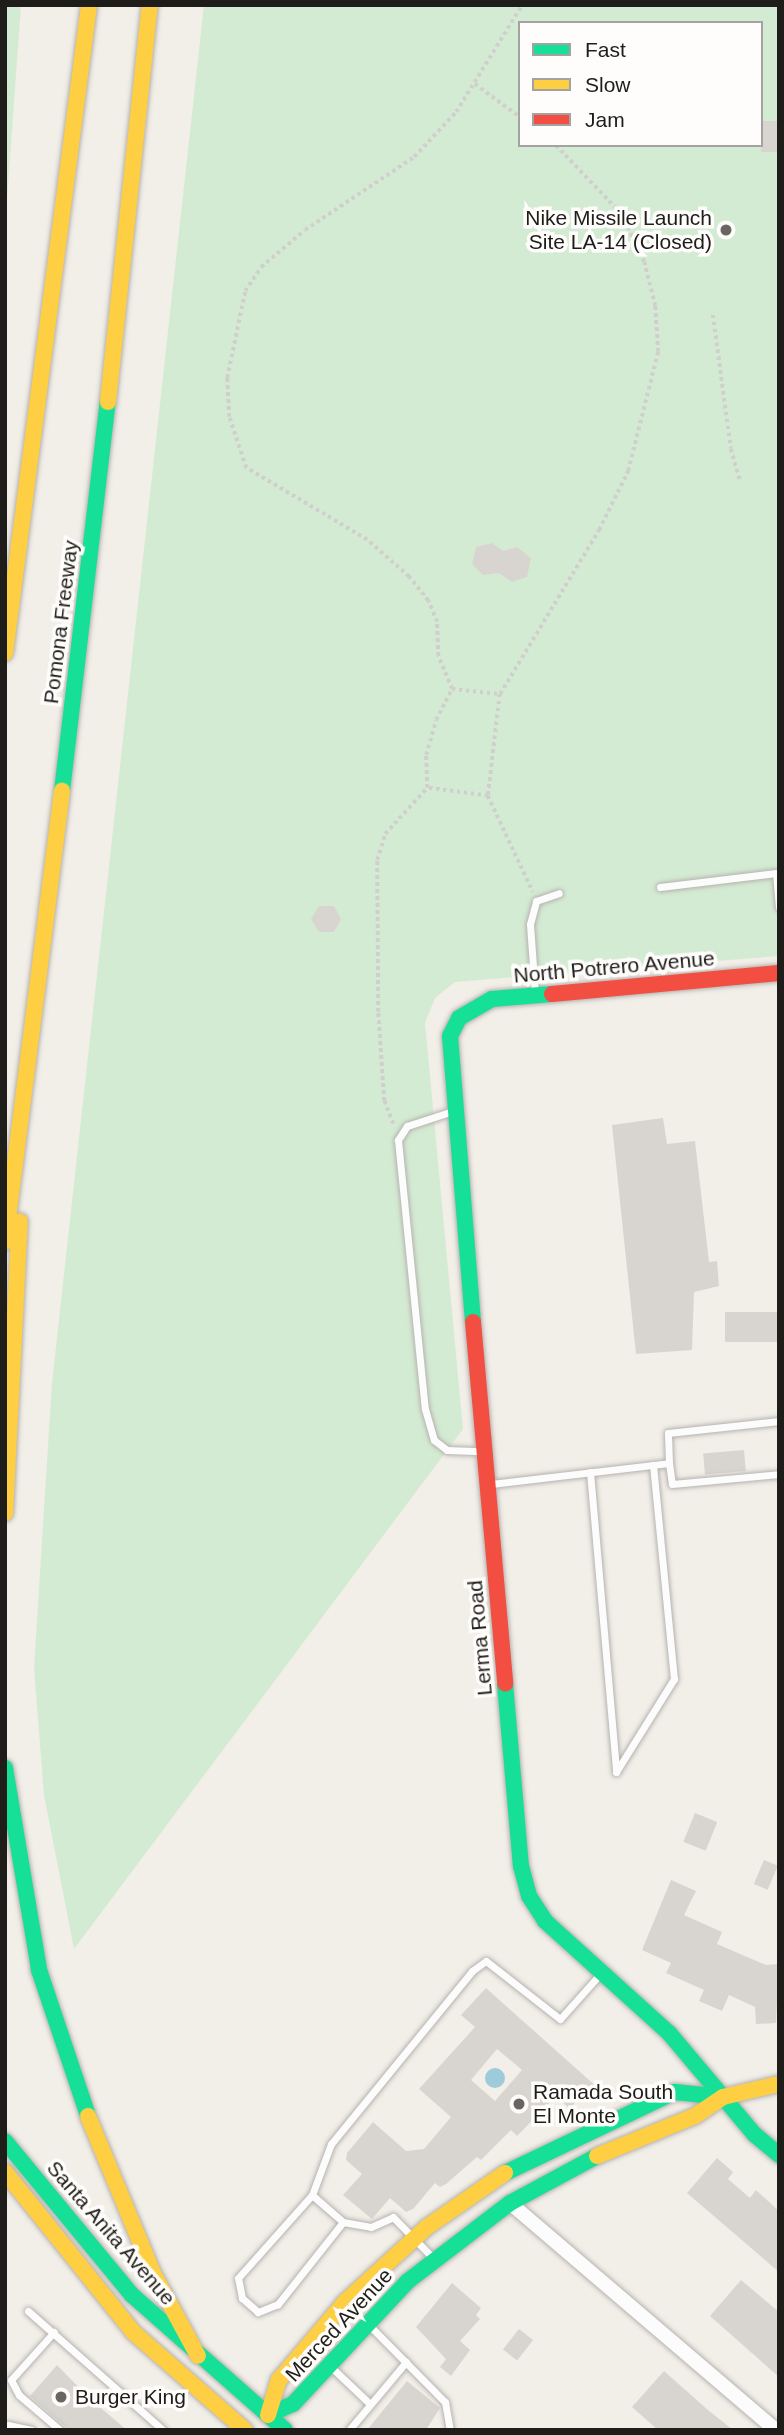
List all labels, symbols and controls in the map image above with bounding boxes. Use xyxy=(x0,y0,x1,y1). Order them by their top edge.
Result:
legend xyxy=(518,21,763,147)
text: Fast xyxy=(585,38,626,61)
text: Slow xyxy=(585,73,631,96)
text: Jam xyxy=(585,108,625,131)
place label: Nike Missile Launch Site LA-14 (Closed) xyxy=(525,205,712,255)
marker: Nike Missile Launch Site LA-14 (Closed) xyxy=(718,222,734,238)
street label: Pomona Freeway xyxy=(38,539,84,705)
street label: North Potrero Avenue xyxy=(512,946,716,988)
street label: Lerma Road xyxy=(462,1579,498,1697)
place label: Ramada South El Monte xyxy=(533,2079,673,2129)
marker: Ramada South El Monte xyxy=(511,2096,527,2112)
street label: Santa Anita Avenue xyxy=(41,2155,181,2311)
street label: Merced Avenue xyxy=(280,2263,398,2387)
place label: Burger King xyxy=(75,2384,186,2410)
marker: Burger King xyxy=(53,2389,69,2405)

